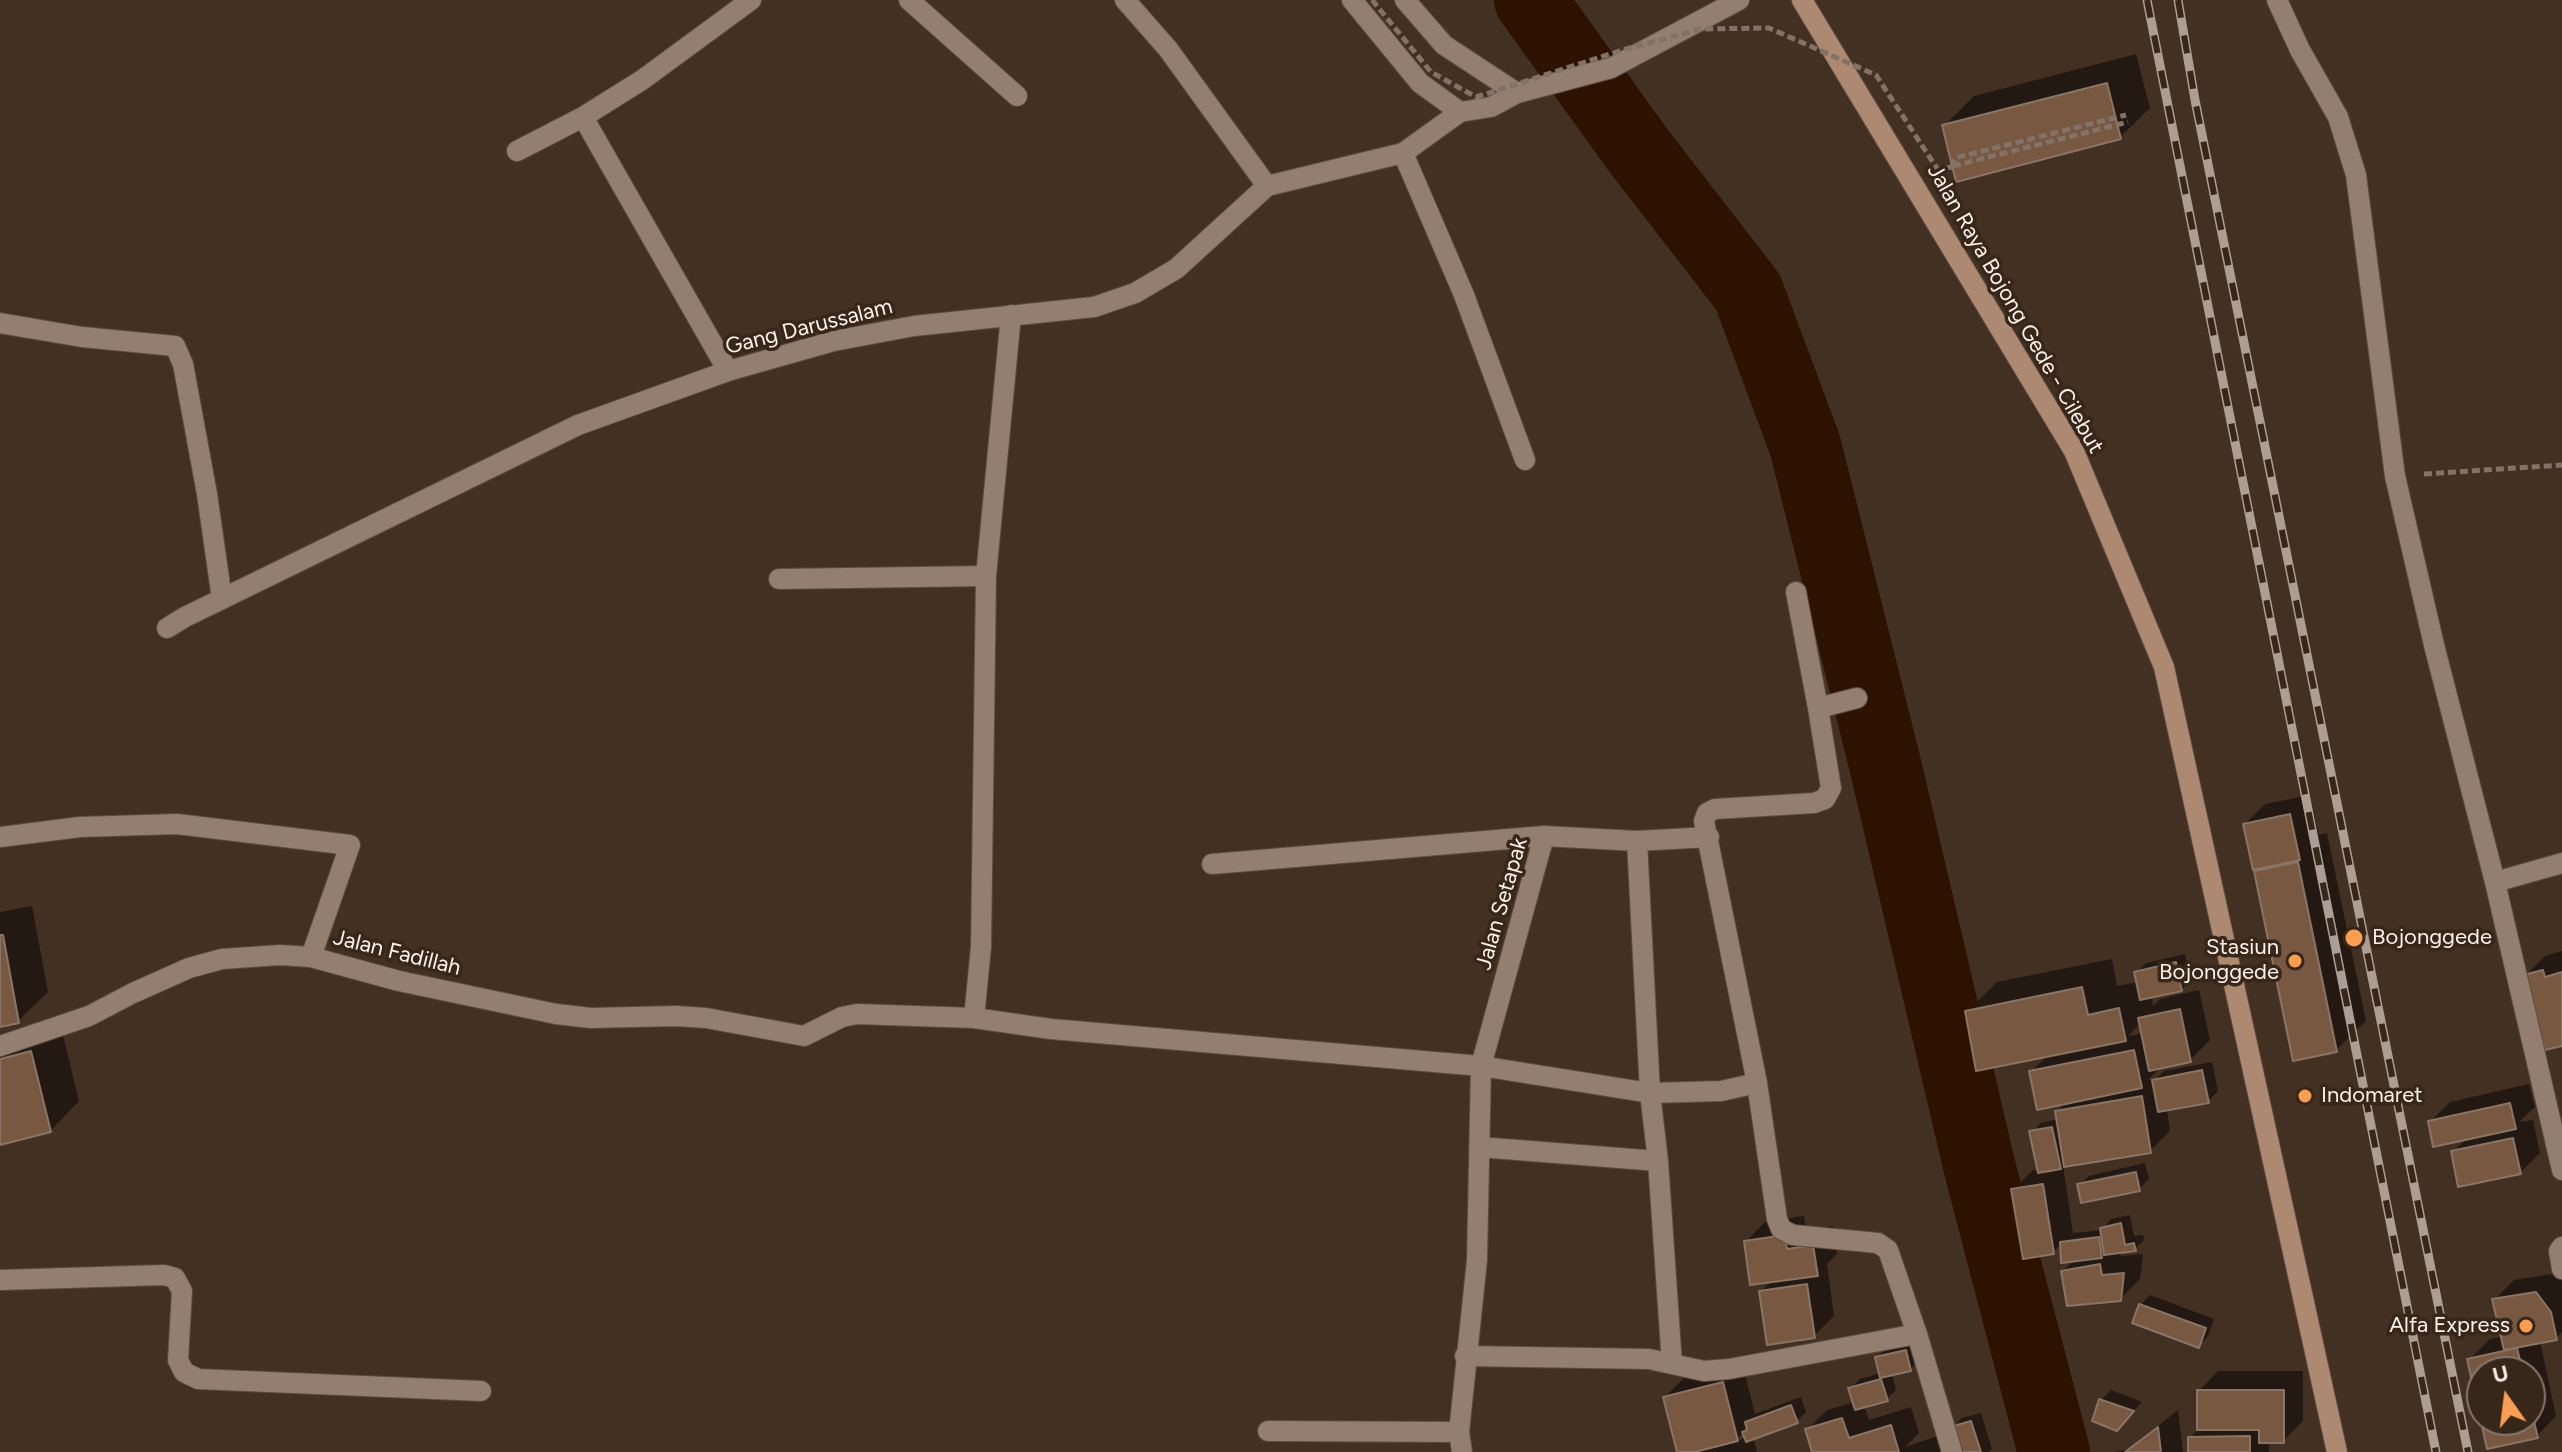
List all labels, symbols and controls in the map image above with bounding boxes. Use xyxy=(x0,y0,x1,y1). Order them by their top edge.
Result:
street label: Jalan Raya Bojong Gede - Cilebut xyxy=(1921,160,2109,458)
street label: Gang Darussalam xyxy=(723,293,895,361)
street label: Jalan Setapak xyxy=(1471,835,1533,973)
street label: Jalan Fadillah xyxy=(330,924,464,982)
place label: Bojonggede xyxy=(2372,925,2492,951)
marker: Bojonggede xyxy=(2343,927,2365,949)
place label: Stasiun Bojonggede xyxy=(2159,935,2279,986)
marker: Stasiun Bojonggede xyxy=(2286,952,2304,970)
place label: Indomaret xyxy=(2321,1083,2423,1109)
marker: Indomaret xyxy=(2296,1087,2314,1105)
place label: Alfa Express xyxy=(2389,1313,2510,1339)
marker: Alfa Express xyxy=(2517,1317,2535,1335)
north arrow xyxy=(2466,1356,2546,1436)
text: U xyxy=(2490,1359,2511,1389)

